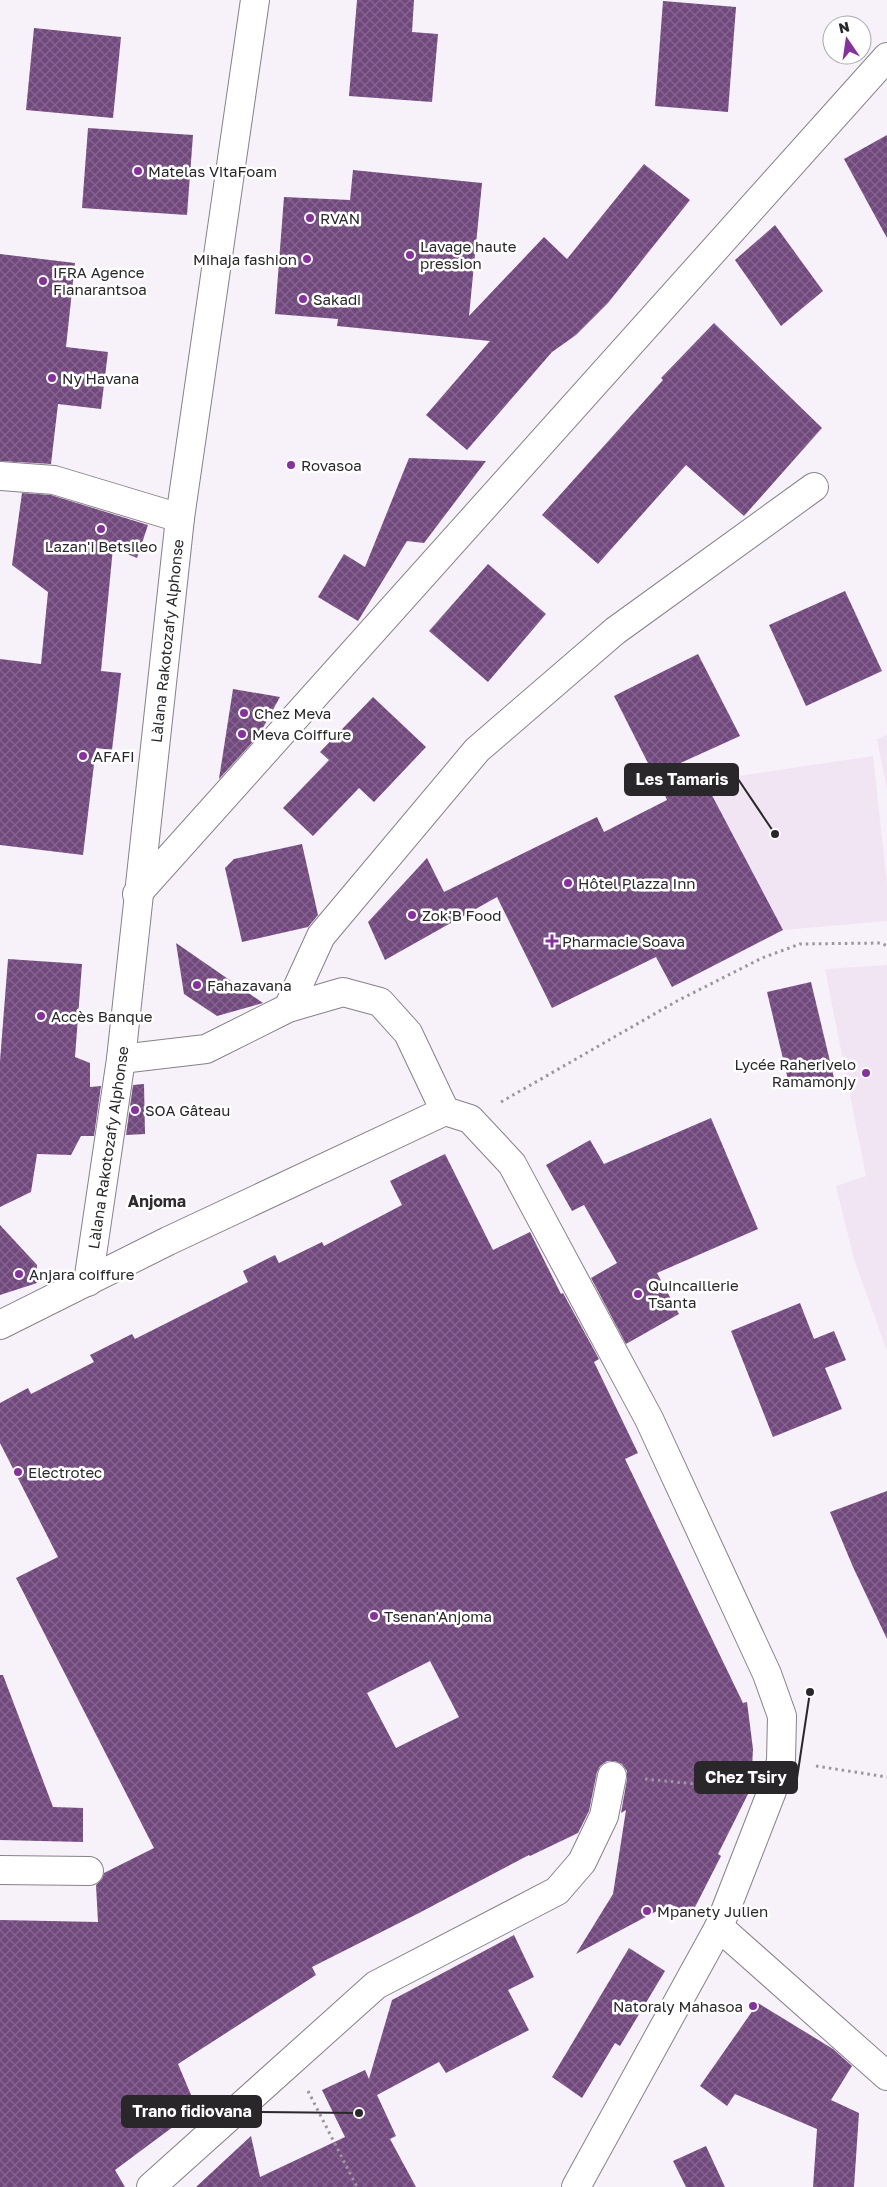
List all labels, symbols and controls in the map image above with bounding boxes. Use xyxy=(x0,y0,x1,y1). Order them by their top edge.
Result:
north arrow xyxy=(822,15,872,65)
text: N xyxy=(837,17,851,36)
place label: Matelas VitaFoam xyxy=(148,162,277,180)
marker: Matelas VitaFoam xyxy=(132,165,144,177)
place label: RVAN xyxy=(320,209,360,227)
marker: RVAN xyxy=(304,212,316,224)
place label: Lavage haute pression xyxy=(420,237,517,272)
marker: Lavage haute pression xyxy=(404,249,416,261)
place label: Mihaja fashion xyxy=(193,250,297,268)
marker: Mihaja fashion xyxy=(301,253,313,265)
place label: IFRA Agence Fianarantsoa xyxy=(53,263,147,298)
marker: IFRA Agence Fianarantsoa xyxy=(37,275,49,287)
place label: Sakadi xyxy=(313,290,361,308)
marker: Sakadi xyxy=(297,293,309,305)
place label: Ny Havana xyxy=(62,369,139,387)
marker: Ny Havana xyxy=(46,372,58,384)
place label: Rovasoa xyxy=(301,456,362,474)
marker: Rovasoa xyxy=(285,459,297,471)
marker: Lazan'i Betsileo xyxy=(95,523,107,535)
place label: Lazan'i Betsileo xyxy=(45,537,157,555)
street label: Làlana Rakotozafy Alphonse xyxy=(147,538,187,744)
place label: Chez Meva xyxy=(254,704,331,722)
marker: Chez Meva xyxy=(238,707,250,719)
place label: Meva Coiffure xyxy=(252,725,352,743)
marker: Meva Coiffure xyxy=(236,728,248,740)
place label: AFAFI xyxy=(93,747,135,765)
marker: AFAFI xyxy=(77,750,89,762)
callout: Les Tamaris xyxy=(625,764,738,795)
text: Les Tamaris xyxy=(636,769,728,789)
place label: Hôtel Plazza Inn xyxy=(578,874,696,892)
marker: Hôtel Plazza Inn xyxy=(562,877,574,889)
place label: Zok'B Food xyxy=(422,906,502,924)
marker: Zok'B Food xyxy=(406,909,418,921)
place label: Pharmacie Soava xyxy=(562,932,685,950)
marker: Pharmacie Soava xyxy=(546,935,558,947)
place label: Fahazavana xyxy=(207,976,292,994)
marker: Fahazavana xyxy=(191,979,203,991)
place label: Accès Banque xyxy=(51,1007,153,1025)
marker: Accès Banque xyxy=(35,1010,47,1022)
street label: Làlana Rakotozafy Alphonse xyxy=(84,1045,131,1250)
place label: Lycée Raherivelo Ramamonjy xyxy=(734,1055,857,1090)
marker: Lycée Raherivelo Ramamonjy xyxy=(860,1067,872,1079)
place label: SOA Gâteau xyxy=(145,1101,230,1119)
marker: SOA Gâteau xyxy=(129,1104,141,1116)
district label: Anjoma xyxy=(128,1191,186,1211)
place label: Anjara coiffure xyxy=(29,1265,135,1283)
marker: Anjara coiffure xyxy=(13,1268,25,1280)
place label: Quincaillerie Tsanta xyxy=(648,1276,739,1311)
marker: Quincaillerie Tsanta xyxy=(632,1288,644,1300)
place label: Electrotec xyxy=(28,1463,102,1481)
marker: Electrotec xyxy=(12,1466,24,1478)
place label: Tsenan'Anjoma xyxy=(384,1607,492,1625)
marker: Tsenan'Anjoma xyxy=(368,1610,380,1622)
callout: Chez Tsiry xyxy=(695,1762,797,1793)
text: Chez Tsiry xyxy=(705,1767,787,1787)
place label: Mpanety Julien xyxy=(657,1902,768,1920)
marker: Mpanety Julien xyxy=(641,1905,653,1917)
place label: Natoraly Mahasoa xyxy=(613,1997,743,2015)
marker: Natoraly Mahasoa xyxy=(747,2000,759,2012)
callout: Trano fidiovana xyxy=(122,2096,261,2127)
text: Trano fidiovana xyxy=(132,2101,252,2121)

